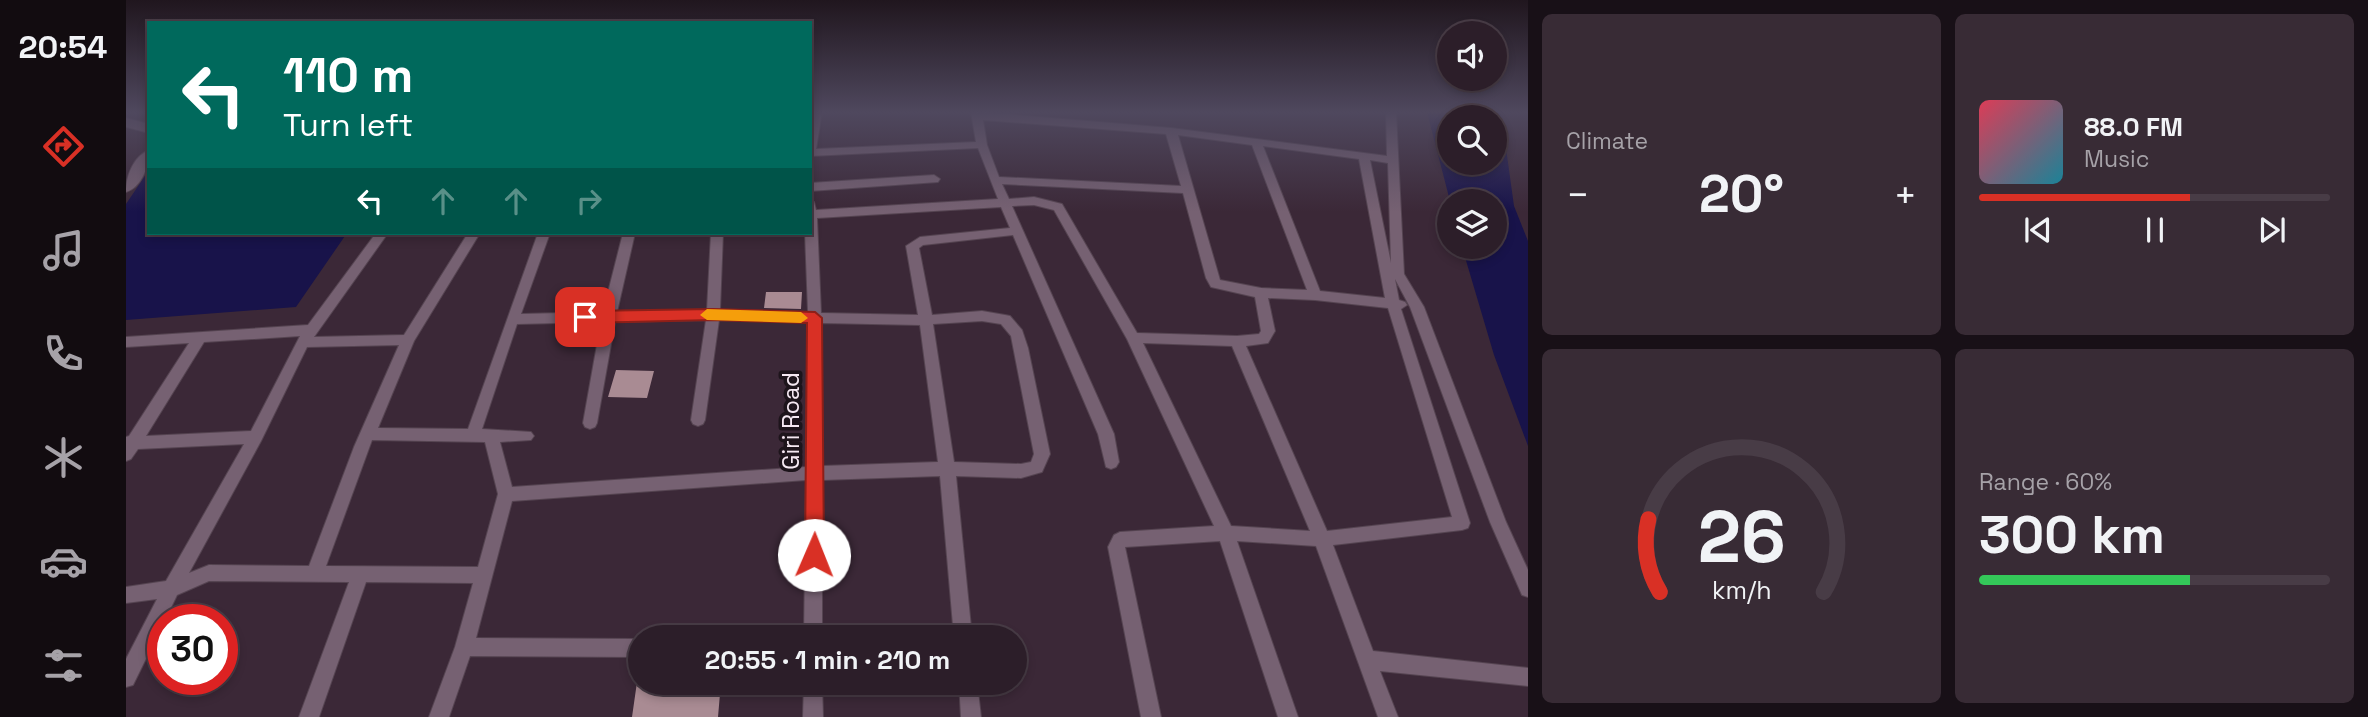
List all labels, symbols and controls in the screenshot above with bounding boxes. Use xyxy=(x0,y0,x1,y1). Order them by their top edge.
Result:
map controls xyxy=(1437,21,1507,259)
button: sound xyxy=(1437,21,1507,91)
text: 20:54 xyxy=(19,27,107,67)
text: 110 m xyxy=(283,44,413,106)
icon: left xyxy=(168,49,259,140)
text: Turn left xyxy=(283,105,413,145)
button: search xyxy=(1437,105,1507,175)
text: 88.0 FM xyxy=(2084,110,2183,144)
icon: directions xyxy=(39,122,88,171)
text: Climate xyxy=(1566,126,1648,156)
text: Music xyxy=(2084,144,2149,174)
text: 20° xyxy=(1699,161,1784,227)
text: − xyxy=(1566,171,1590,219)
text: + xyxy=(1893,171,1917,219)
icon: left xyxy=(351,182,389,220)
icon: ahead xyxy=(424,182,462,220)
icon: ahead xyxy=(497,182,535,220)
icon: right xyxy=(570,182,608,220)
button: layers xyxy=(1437,189,1507,259)
icon: previous xyxy=(2019,211,2057,249)
icon: pause xyxy=(2136,211,2174,249)
icon: next xyxy=(2253,211,2291,249)
icon: music xyxy=(39,226,88,275)
pin xyxy=(555,287,615,347)
icon: arrive xyxy=(566,298,604,336)
icon: phone xyxy=(39,329,88,378)
street label: Giri Road xyxy=(776,372,806,470)
icon: climate xyxy=(39,433,88,482)
text: Range · 60% xyxy=(1979,467,2112,497)
text: 26 xyxy=(1697,490,1786,583)
text: 300 km xyxy=(1979,502,2165,568)
position arrow xyxy=(777,518,851,592)
icon: car xyxy=(39,537,88,586)
text: km/h xyxy=(1712,574,1771,606)
speed limit sign: 30 xyxy=(147,604,238,695)
icon: filters xyxy=(39,641,88,690)
text: 20:55 · 1 min · 210 m xyxy=(705,643,950,677)

